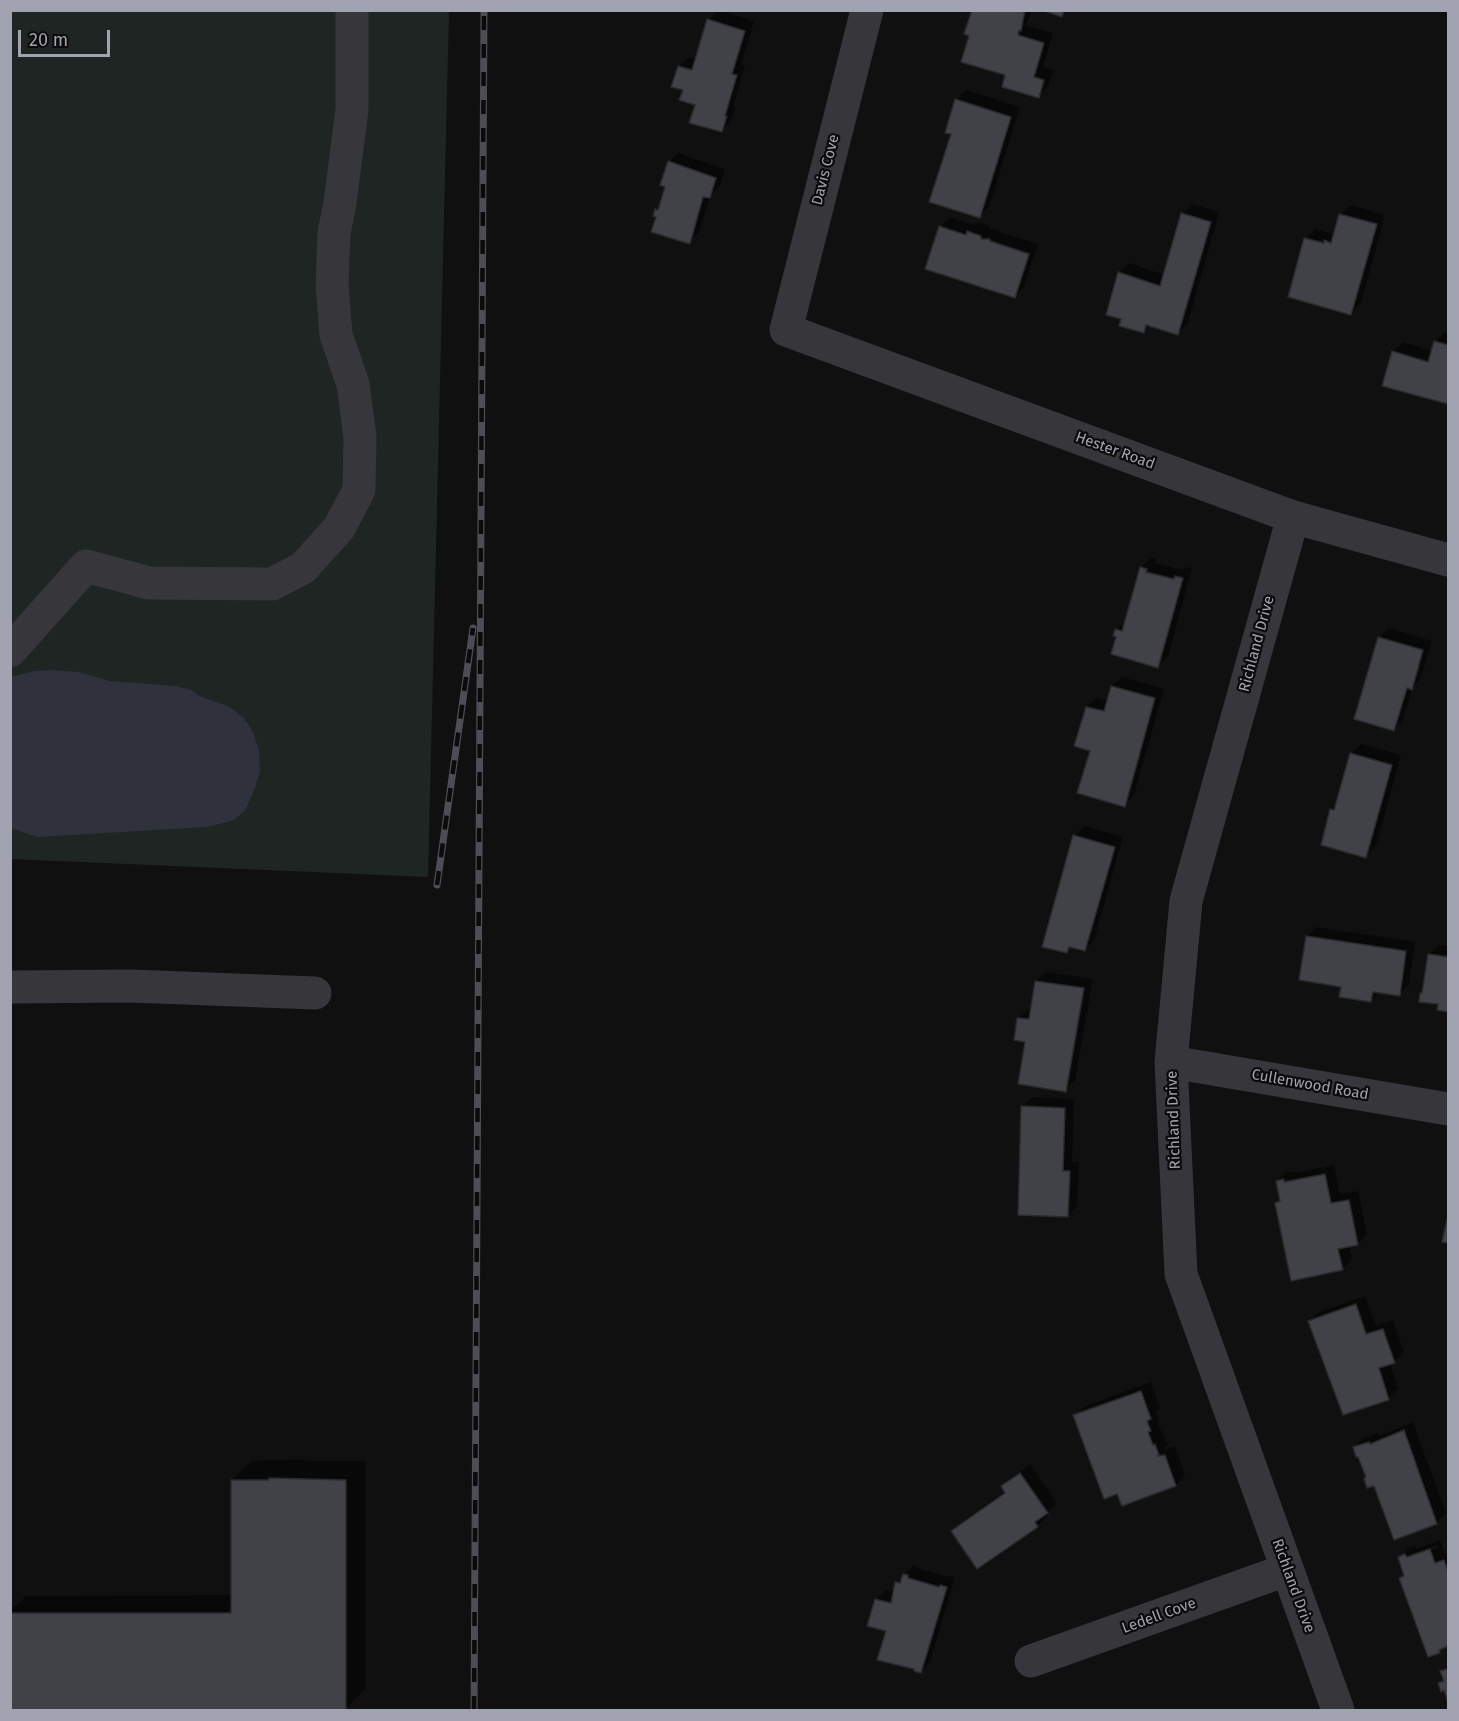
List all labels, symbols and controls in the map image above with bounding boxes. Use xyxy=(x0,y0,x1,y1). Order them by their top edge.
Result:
scale bar xyxy=(21,18,112,56)
text: 20 m xyxy=(29,29,68,51)
street label: Davis Cove xyxy=(809,133,843,207)
street label: Hester Road xyxy=(1073,428,1157,474)
street label: Richland Drive xyxy=(1236,594,1278,694)
street label: Cullenwood Road xyxy=(1250,1066,1370,1104)
street label: Richland Drive xyxy=(1163,1070,1185,1170)
street label: Richland Drive xyxy=(1268,1537,1318,1635)
street label: Ledell Cove xyxy=(1120,1594,1198,1638)

